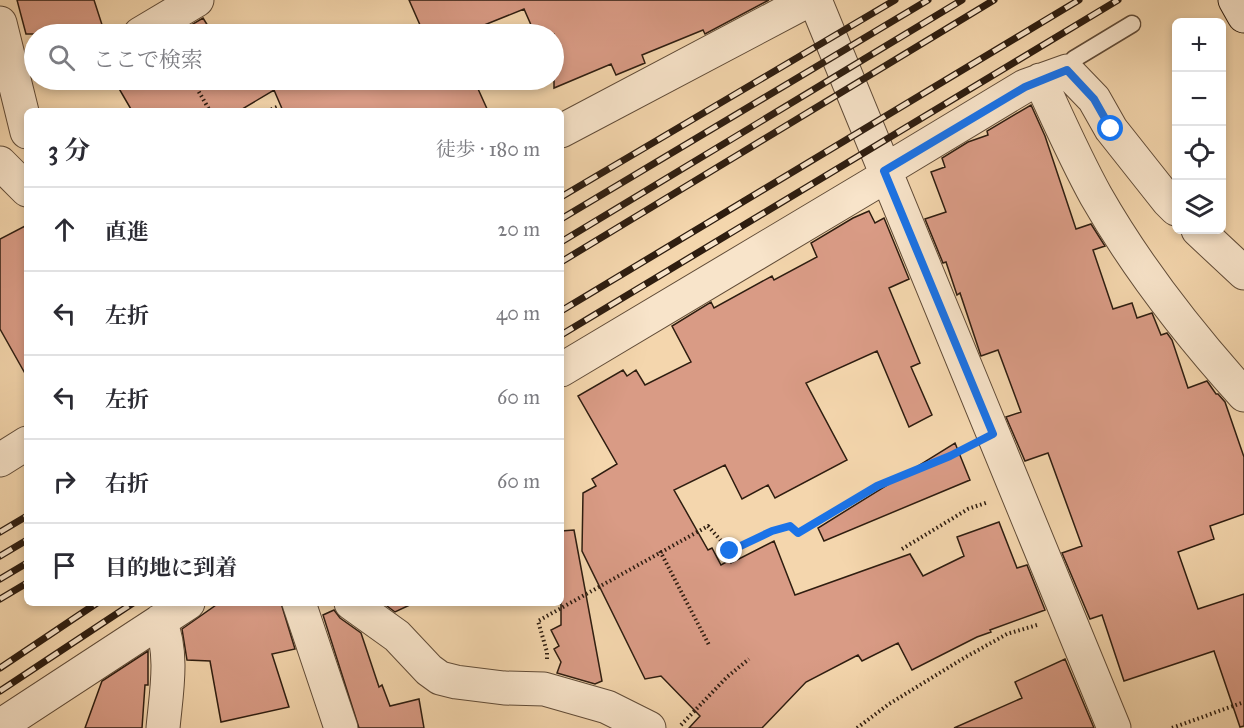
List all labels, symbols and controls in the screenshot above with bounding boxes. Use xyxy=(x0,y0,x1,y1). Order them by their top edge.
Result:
map controls xyxy=(1172,18,1226,234)
button: + xyxy=(1172,18,1226,72)
search box xyxy=(24,24,564,90)
icon: search xyxy=(45,41,78,74)
text: ここで検索 xyxy=(93,46,203,73)
button: − xyxy=(1172,72,1226,126)
route start xyxy=(1097,115,1123,141)
button: locate xyxy=(1172,126,1226,180)
text: 3 分 xyxy=(48,134,90,166)
text: 徒歩 · 180 m xyxy=(436,137,540,161)
button: layers xyxy=(1172,180,1226,234)
icon: ahead xyxy=(48,213,81,246)
text: 20 m xyxy=(497,217,540,241)
text: 直進 xyxy=(105,218,149,245)
icon: left xyxy=(48,297,81,330)
text: 40 m xyxy=(496,301,540,325)
text: 左折 xyxy=(105,302,149,329)
icon: left xyxy=(48,381,81,414)
text: 60 m xyxy=(497,385,540,409)
text: 左折 xyxy=(105,386,149,413)
icon: right xyxy=(48,465,81,498)
text: 60 m xyxy=(497,469,540,493)
text: 右折 xyxy=(105,470,149,497)
route end xyxy=(716,537,742,563)
icon: arrive xyxy=(48,549,81,582)
text: 目的地に到着 xyxy=(105,554,237,581)

